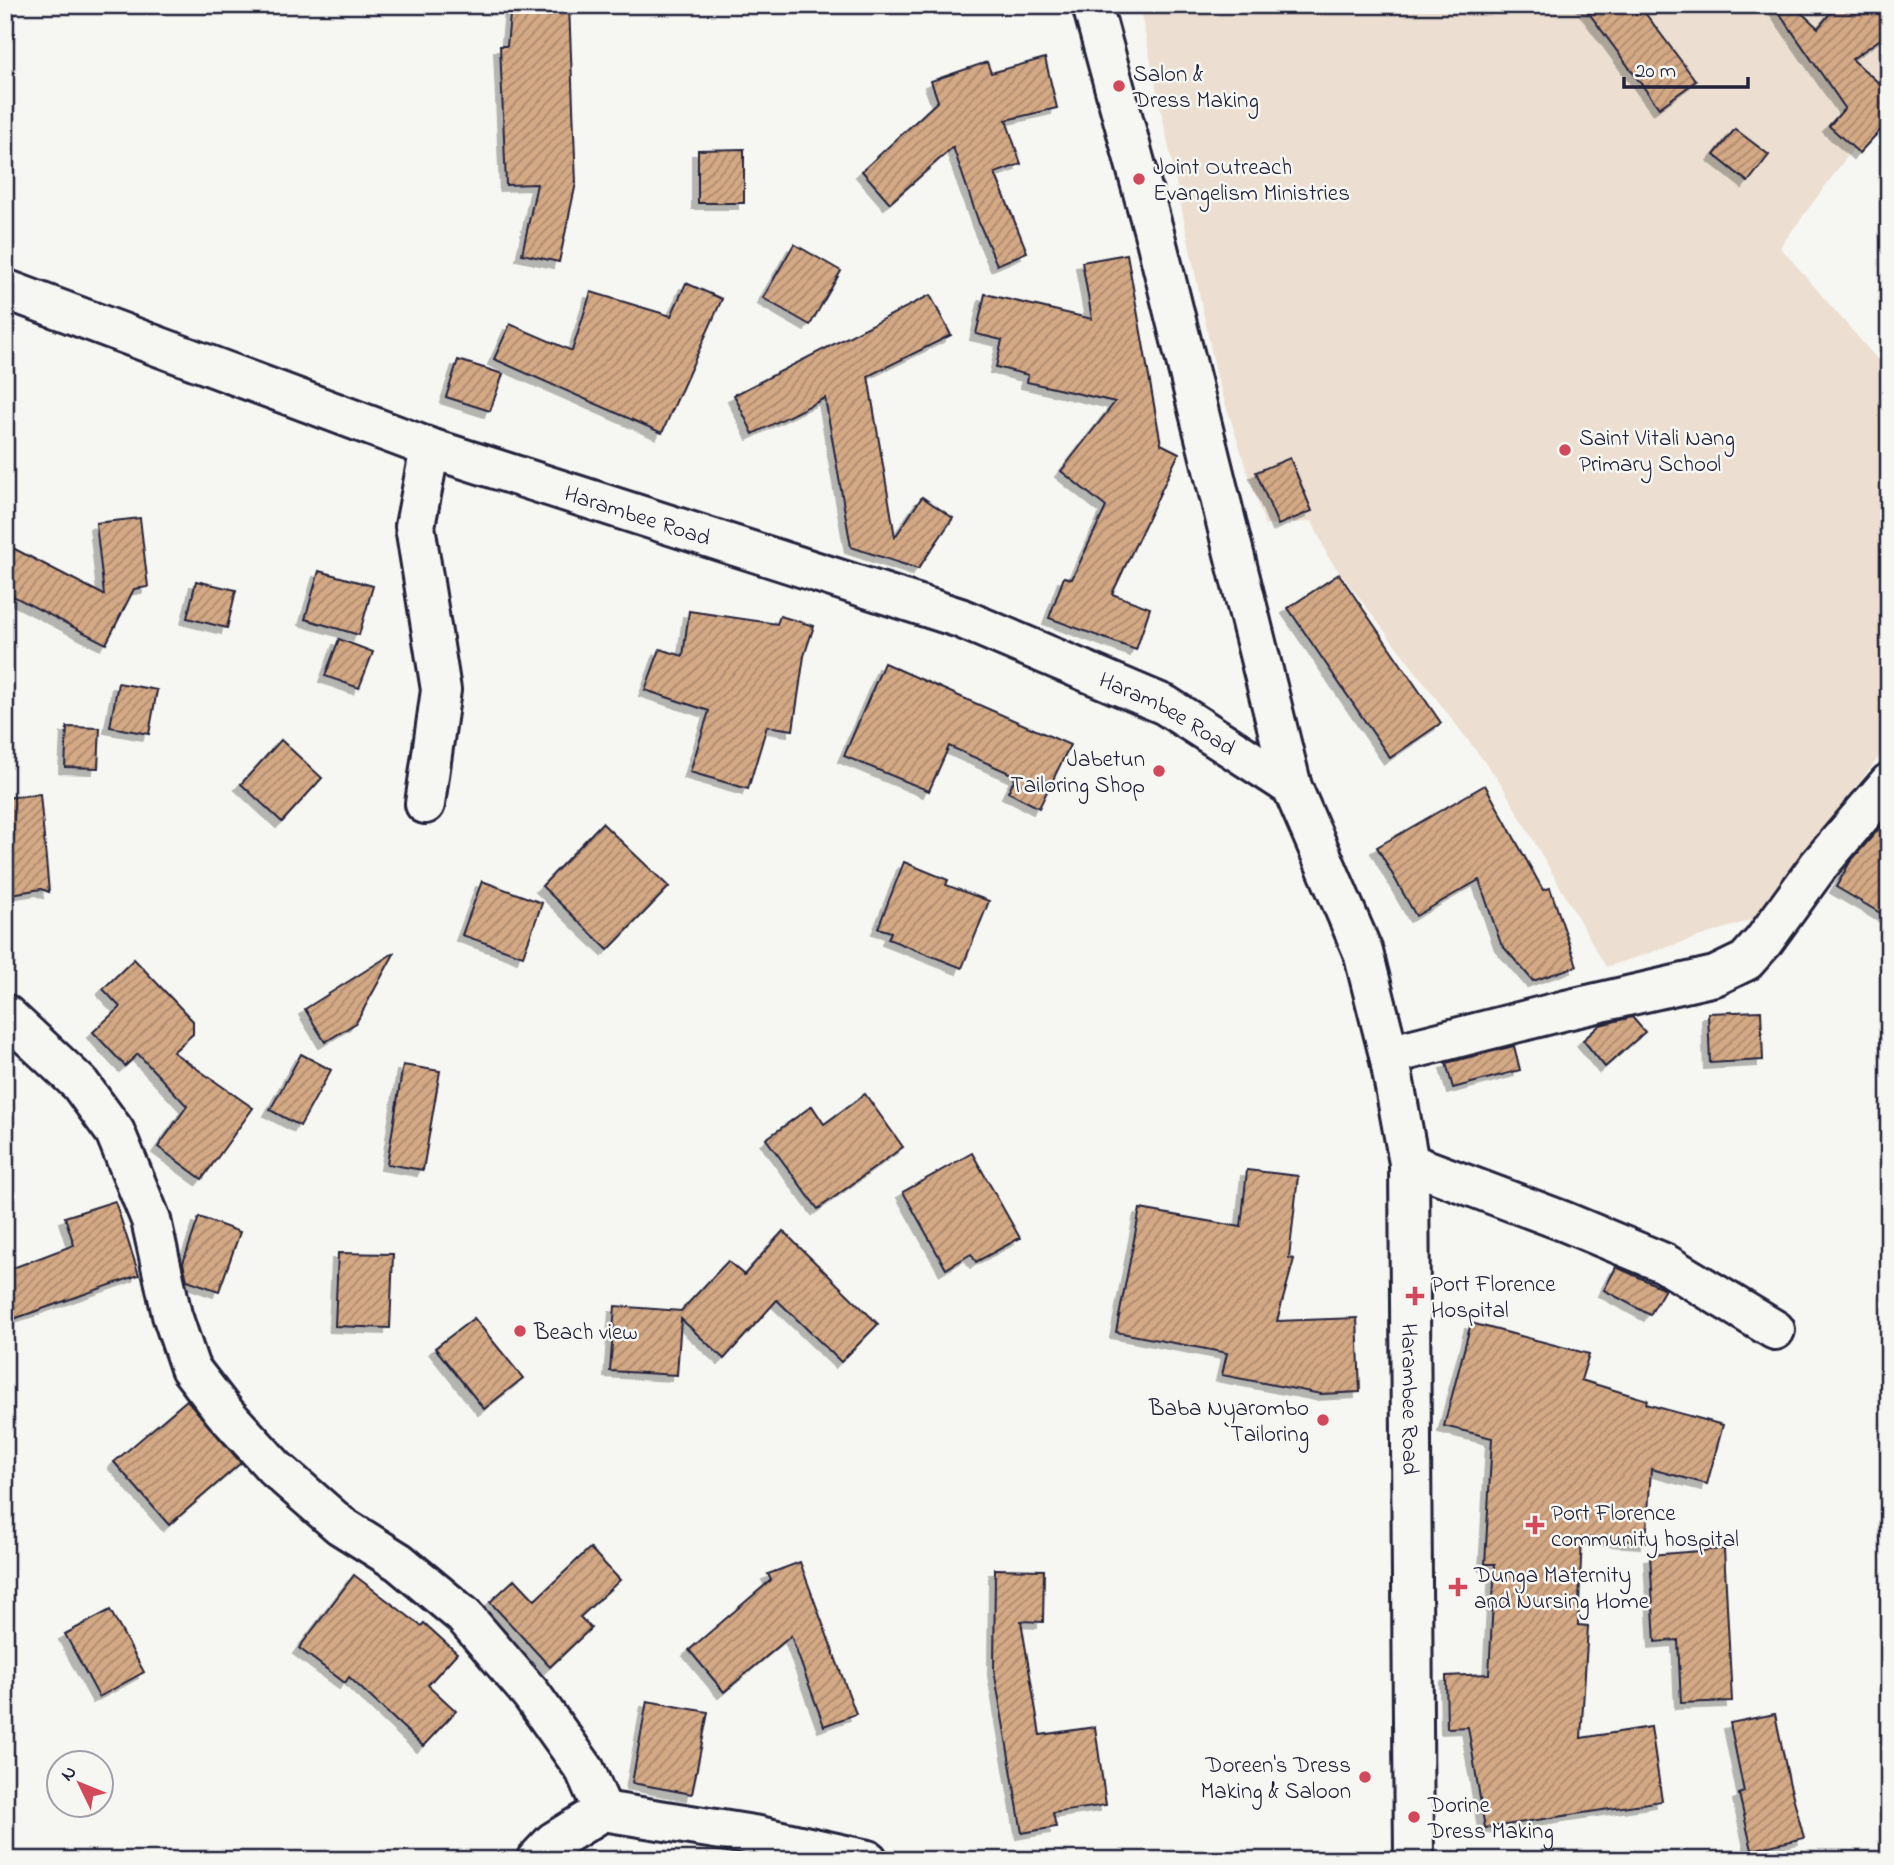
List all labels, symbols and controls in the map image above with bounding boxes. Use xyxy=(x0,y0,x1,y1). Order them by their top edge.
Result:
scale bar xyxy=(1624,46,1749,90)
text: 20 m xyxy=(1635,57,1676,87)
place label: Salon & Dress Making xyxy=(1132,59,1259,119)
marker: Salon & Dress Making xyxy=(1111,78,1127,94)
place label: Joint Outreach Evangelism Ministries xyxy=(1153,152,1350,212)
marker: Joint Outreach Evangelism Ministries xyxy=(1131,171,1147,187)
place label: Saint Vitali Nang Primary School xyxy=(1579,423,1735,484)
marker: Saint Vitali Nang Primary School xyxy=(1557,442,1573,458)
street label: Harambee Road xyxy=(560,478,714,556)
street label: Harambee Road xyxy=(1093,665,1241,765)
place label: Jabetun Tailoring Shop xyxy=(1011,744,1145,804)
marker: Jabetun Tailoring Shop xyxy=(1151,763,1167,779)
place label: Port Florence Hospital xyxy=(1431,1269,1556,1328)
marker: Port Florence Hospital xyxy=(1405,1286,1425,1306)
place label: Beach view xyxy=(533,1317,638,1350)
marker: Beach view xyxy=(512,1323,528,1339)
street label: Harambee Road xyxy=(1391,1323,1425,1475)
place label: Baba Nyarombo Tailoring xyxy=(1148,1393,1309,1453)
marker: Baba Nyarombo Tailoring xyxy=(1315,1412,1331,1428)
place label: Port Florence community hospital xyxy=(1551,1498,1739,1559)
marker: Port Florence community hospital xyxy=(1525,1515,1545,1535)
place label: Dunga Maternity and Nursing Home xyxy=(1473,1560,1650,1620)
marker: Dunga Maternity and Nursing Home xyxy=(1448,1577,1468,1597)
north arrow xyxy=(46,1750,116,1820)
place label: Doreen's Dress Making & Saloon xyxy=(1200,1750,1351,1810)
text: N xyxy=(55,1760,84,1788)
marker: Doreen's Dress Making & Saloon xyxy=(1357,1769,1373,1785)
place label: Dorine Dress Making xyxy=(1427,1790,1554,1850)
marker: Dorine Dress Making xyxy=(1406,1809,1422,1825)

